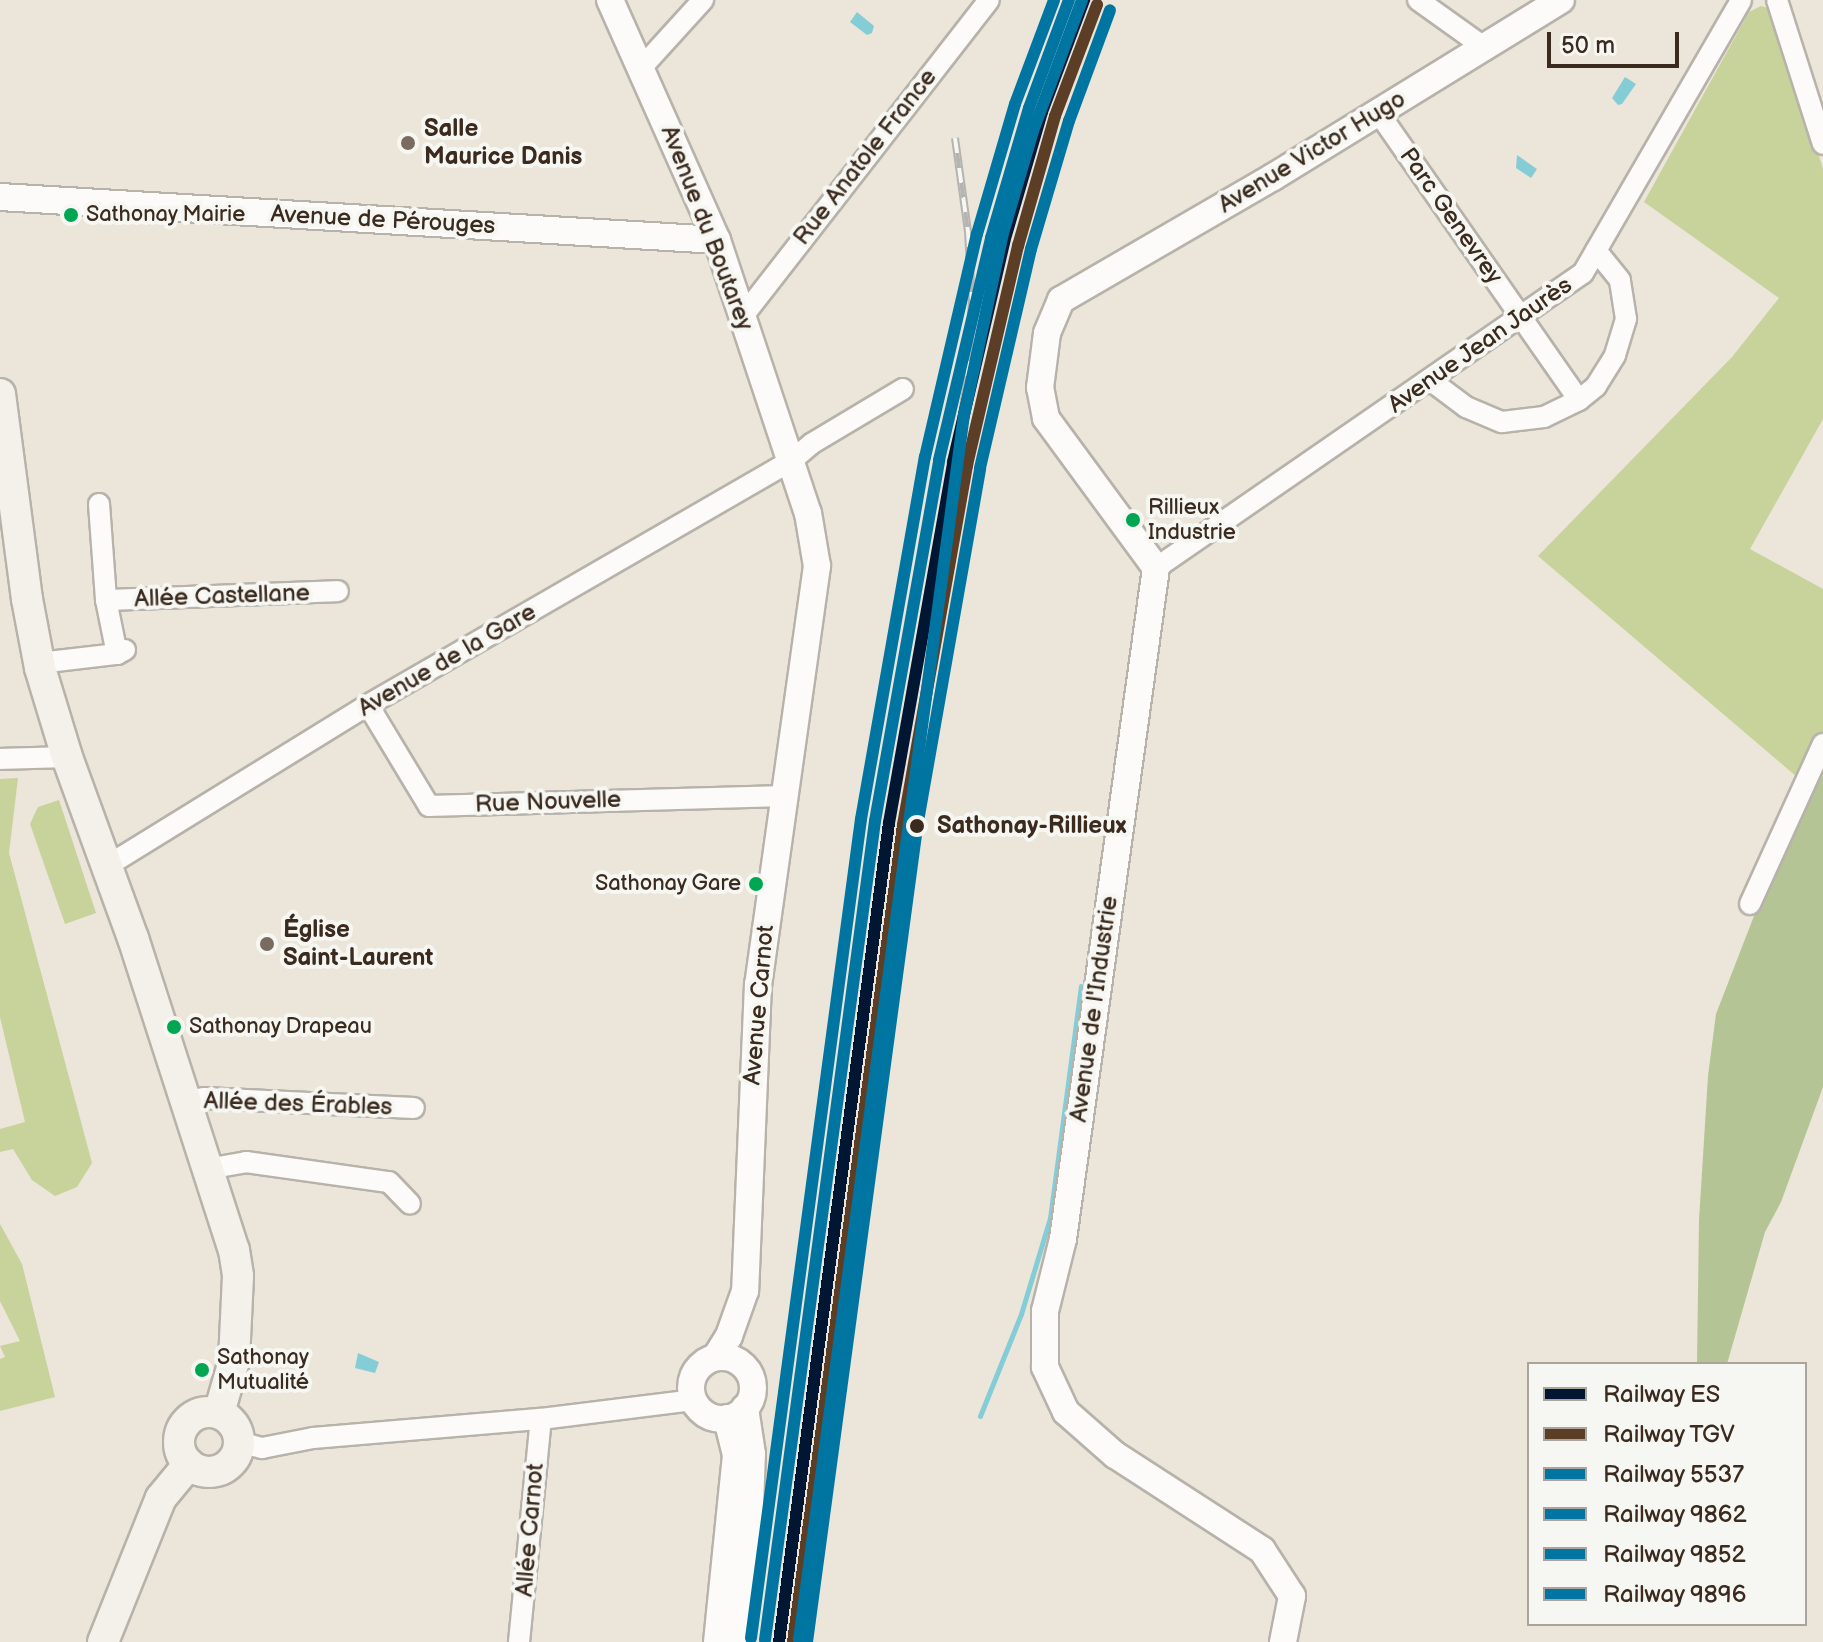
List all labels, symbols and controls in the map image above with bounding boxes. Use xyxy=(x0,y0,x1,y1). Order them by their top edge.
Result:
scale bar xyxy=(1551,16,1683,66)
text: 50 m xyxy=(1561,31,1615,60)
street label: Rue Anatole France xyxy=(787,63,943,251)
street label: Avenue Victor Hugo xyxy=(1213,85,1411,219)
place label: Salle Maurice Danis xyxy=(424,115,582,171)
street label: Avenue du Boutarey xyxy=(655,122,759,334)
marker: Salle Maurice Danis xyxy=(399,134,417,152)
street label: Parc Genevrey xyxy=(1393,142,1509,290)
street label: Avenue de Pérouges xyxy=(270,200,496,240)
place label: Sathonay Mairie xyxy=(86,202,247,228)
marker: Sathonay Mairie xyxy=(63,207,79,223)
street label: Avenue Jean Jaurès xyxy=(1381,270,1579,420)
place label: Rillieux Industrie xyxy=(1148,494,1236,546)
marker: Rillieux Industrie xyxy=(1125,512,1141,528)
street label: Allée Castellane xyxy=(134,579,310,613)
street label: Avenue de la Gare xyxy=(353,597,541,723)
street label: Rue Nouvelle xyxy=(474,785,622,819)
place label: Sathonay-Rillieux xyxy=(937,812,1126,840)
marker: Sathonay-Rillieux xyxy=(904,813,930,839)
place label: Sathonay Gare xyxy=(594,871,741,897)
marker: Sathonay Gare xyxy=(748,876,764,892)
street label: Avenue de l'Industrie xyxy=(1064,894,1124,1124)
place label: Église Saint-Laurent xyxy=(283,916,433,972)
street label: Avenue Carnot xyxy=(738,924,780,1086)
marker: Église Saint-Laurent xyxy=(258,935,276,953)
place label: Sathonay Drapeau xyxy=(189,1014,373,1040)
marker: Sathonay Drapeau xyxy=(166,1019,182,1035)
street label: Allée des Érables xyxy=(203,1086,393,1122)
place label: Sathonay Mutualité xyxy=(217,1344,309,1396)
marker: Sathonay Mutualité xyxy=(194,1362,210,1378)
legend xyxy=(1527,1362,1807,1626)
text: Railway ES xyxy=(1603,1380,1720,1409)
text: Railway TGV xyxy=(1603,1420,1735,1449)
text: Railway 5537 xyxy=(1603,1460,1744,1489)
street label: Allée Carnot xyxy=(510,1462,550,1598)
text: Railway 9862 xyxy=(1603,1500,1747,1529)
text: Railway 9852 xyxy=(1603,1540,1746,1569)
text: Railway 9896 xyxy=(1603,1580,1746,1609)

